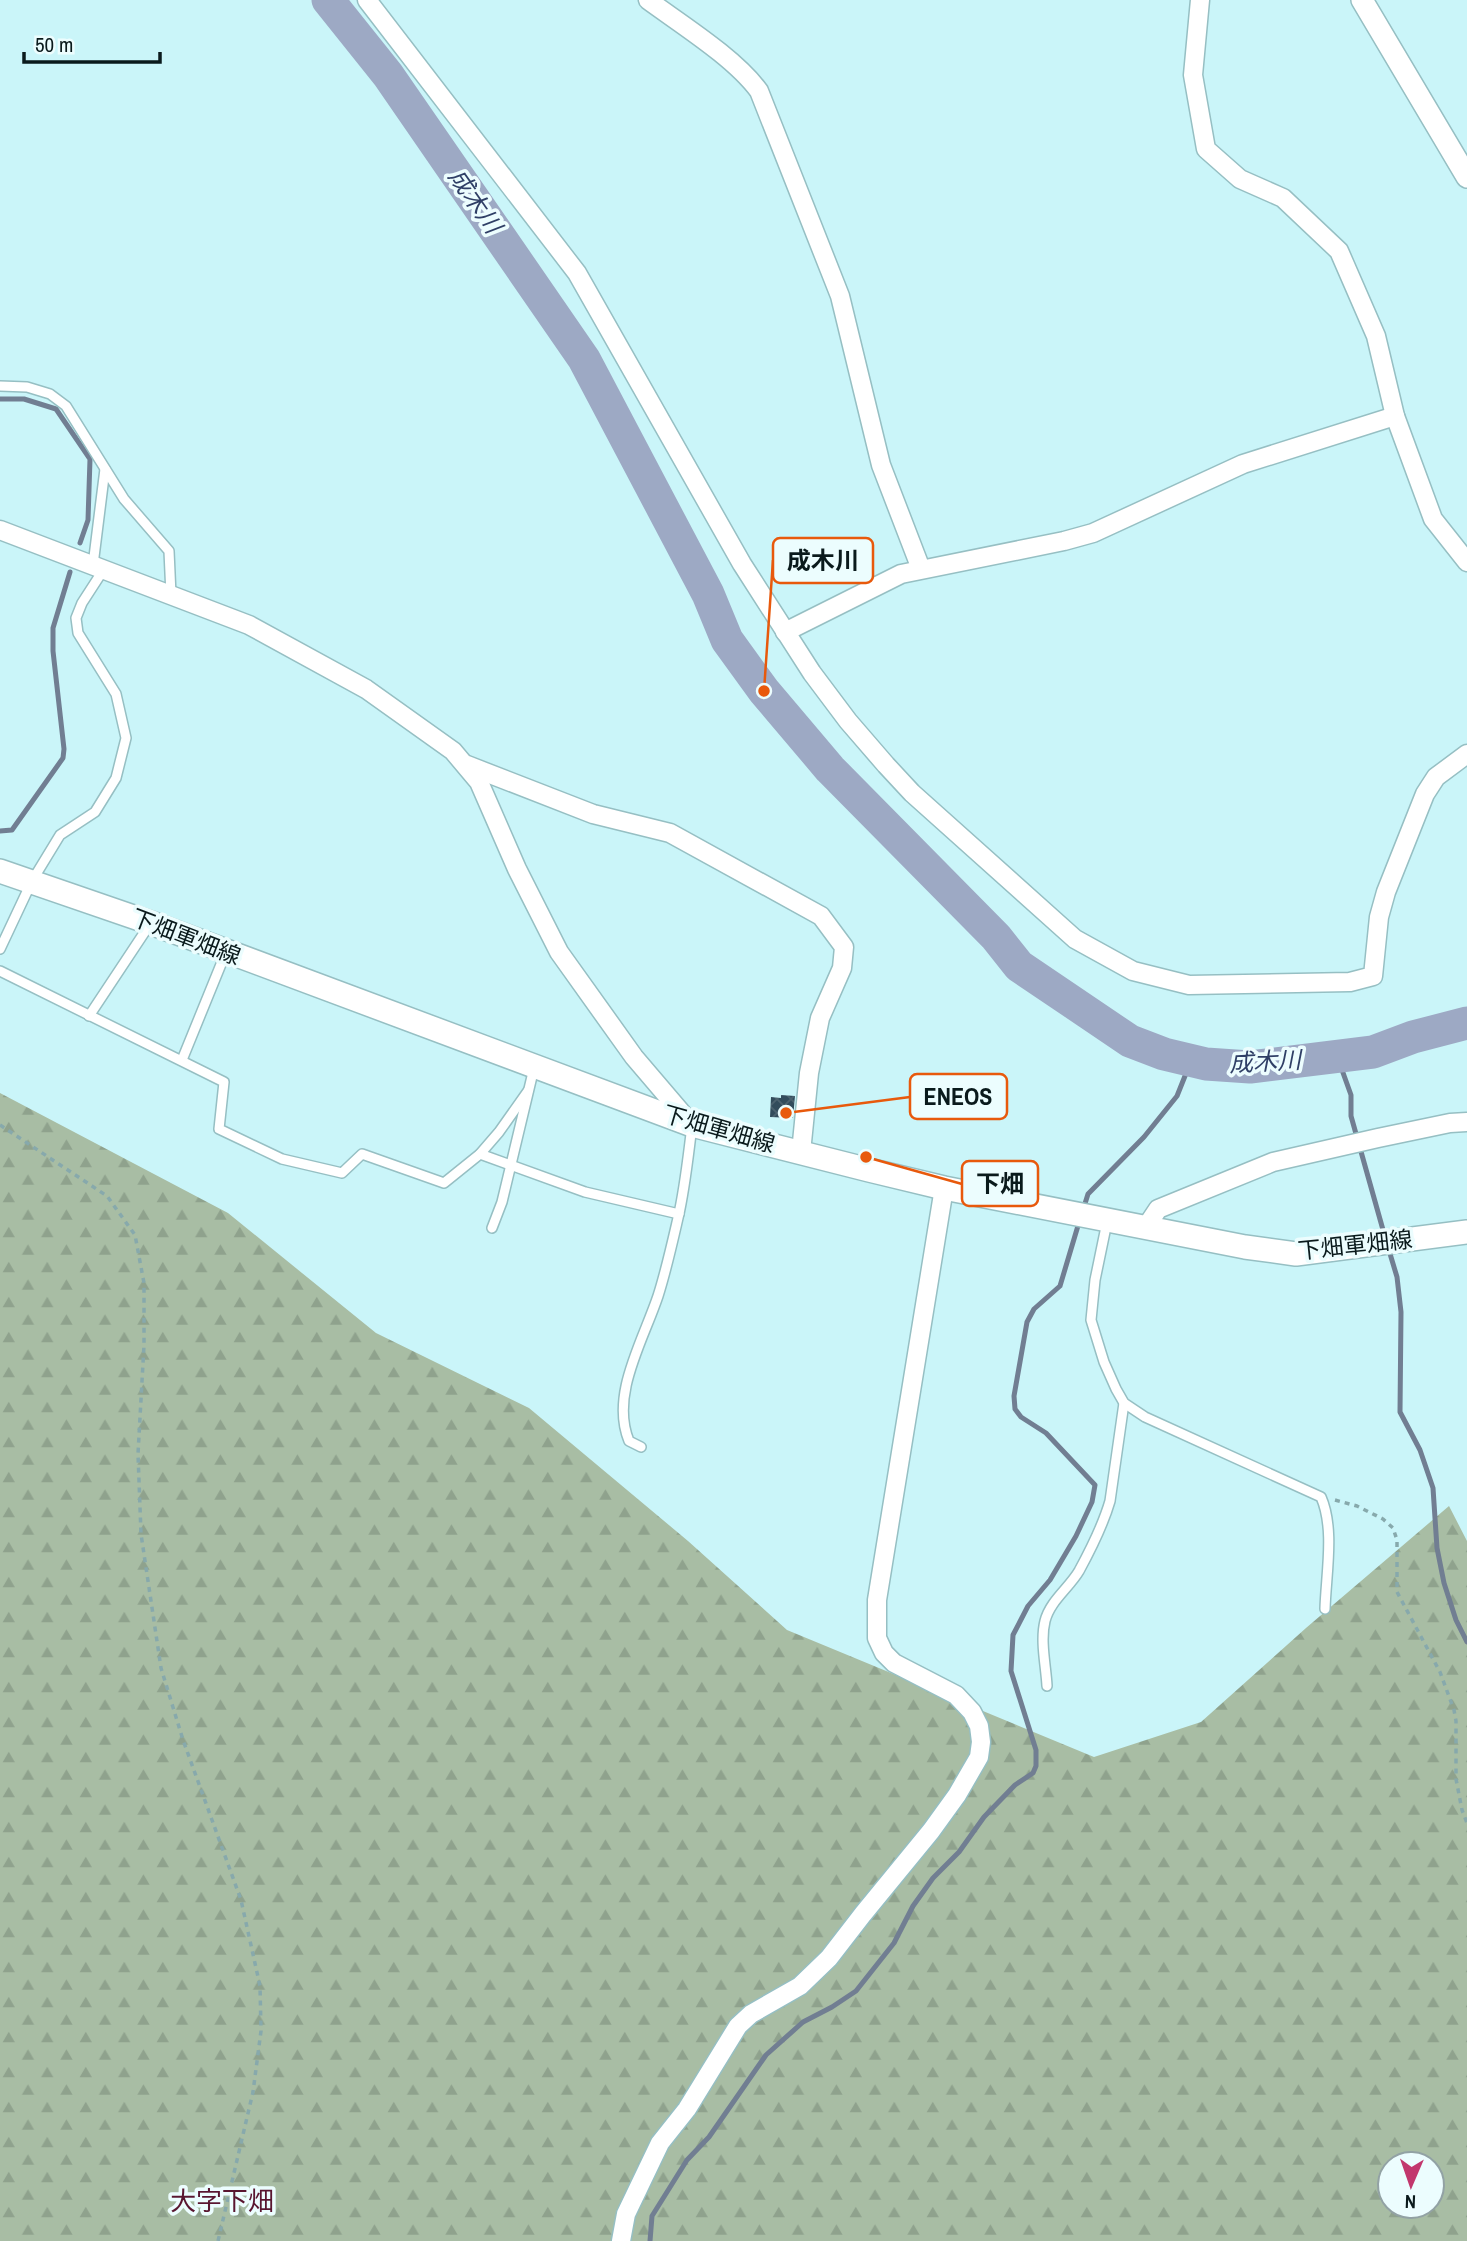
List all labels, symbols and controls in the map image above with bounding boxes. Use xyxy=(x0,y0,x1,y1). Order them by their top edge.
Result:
scale bar xyxy=(24,21,161,65)
text: 50 m xyxy=(35,30,73,59)
water label: 成木川 xyxy=(442,162,511,242)
callout: 成木川 xyxy=(773,538,873,583)
text: 成木川 xyxy=(787,544,859,576)
street label: 下畑軍畑線 xyxy=(127,901,245,972)
water label: 成木川 xyxy=(1228,1043,1305,1079)
callout: ENEOS xyxy=(910,1074,1007,1119)
text: ENEOS xyxy=(924,1080,992,1112)
street label: 下畑軍畑線 xyxy=(660,1098,779,1159)
callout: 下畑 xyxy=(962,1161,1038,1206)
text: 下畑 xyxy=(976,1167,1024,1199)
street label: 下畑軍畑線 xyxy=(1296,1223,1414,1266)
north arrow xyxy=(1376,2150,1446,2220)
district label: 大字下畑 xyxy=(170,2183,274,2218)
text: N xyxy=(1404,2189,1416,2215)

